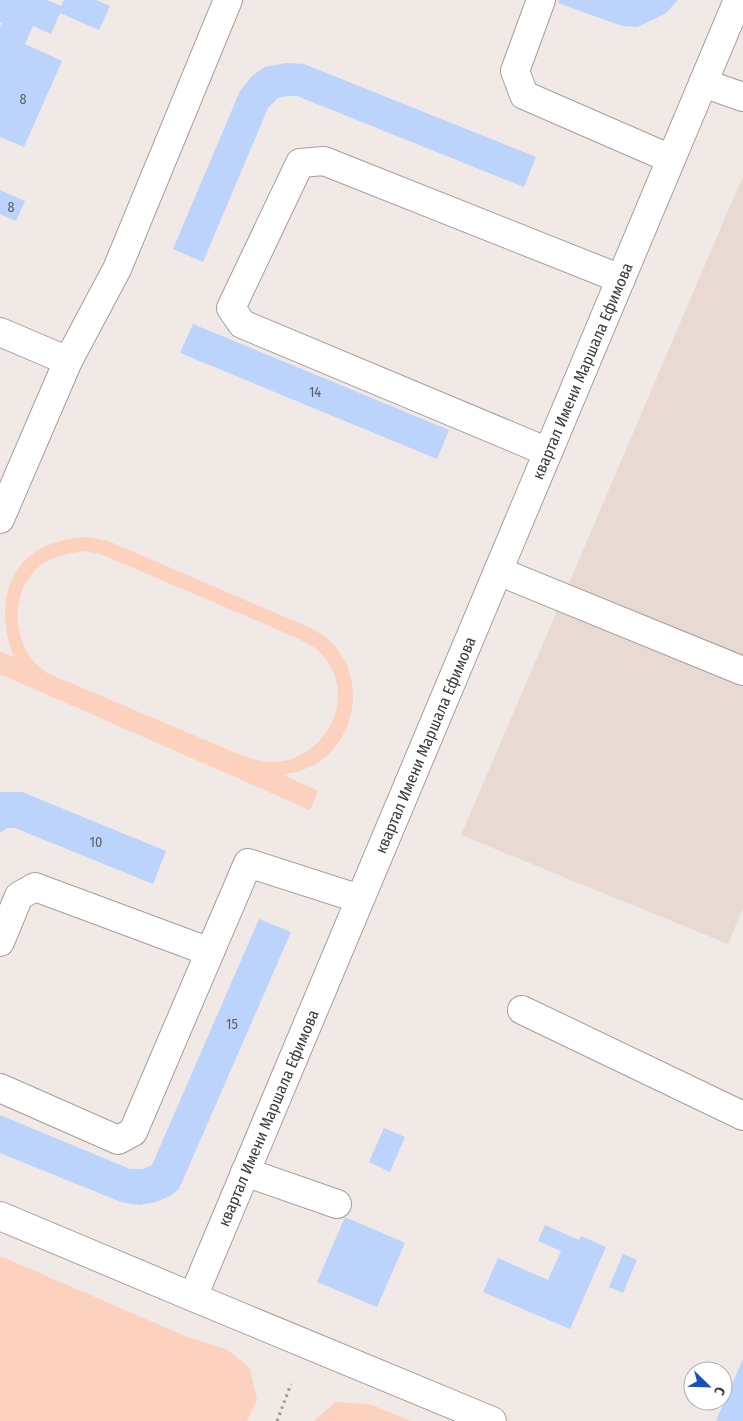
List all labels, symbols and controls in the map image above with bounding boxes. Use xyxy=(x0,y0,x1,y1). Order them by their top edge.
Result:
house number: 8 xyxy=(20,91,27,108)
house number: 8 xyxy=(8,199,15,216)
street label: квартал Имени Маршала Ефимова xyxy=(528,260,637,482)
house number: 14 xyxy=(309,384,321,401)
street label: квартал Имени Маршала Ефимова xyxy=(371,634,480,856)
house number: 10 xyxy=(90,834,102,851)
street label: квартал Имени Маршала Ефимова xyxy=(214,1007,323,1229)
house number: 15 xyxy=(226,1016,238,1033)
north arrow xyxy=(683,1361,733,1411)
text: С xyxy=(710,1384,729,1398)

